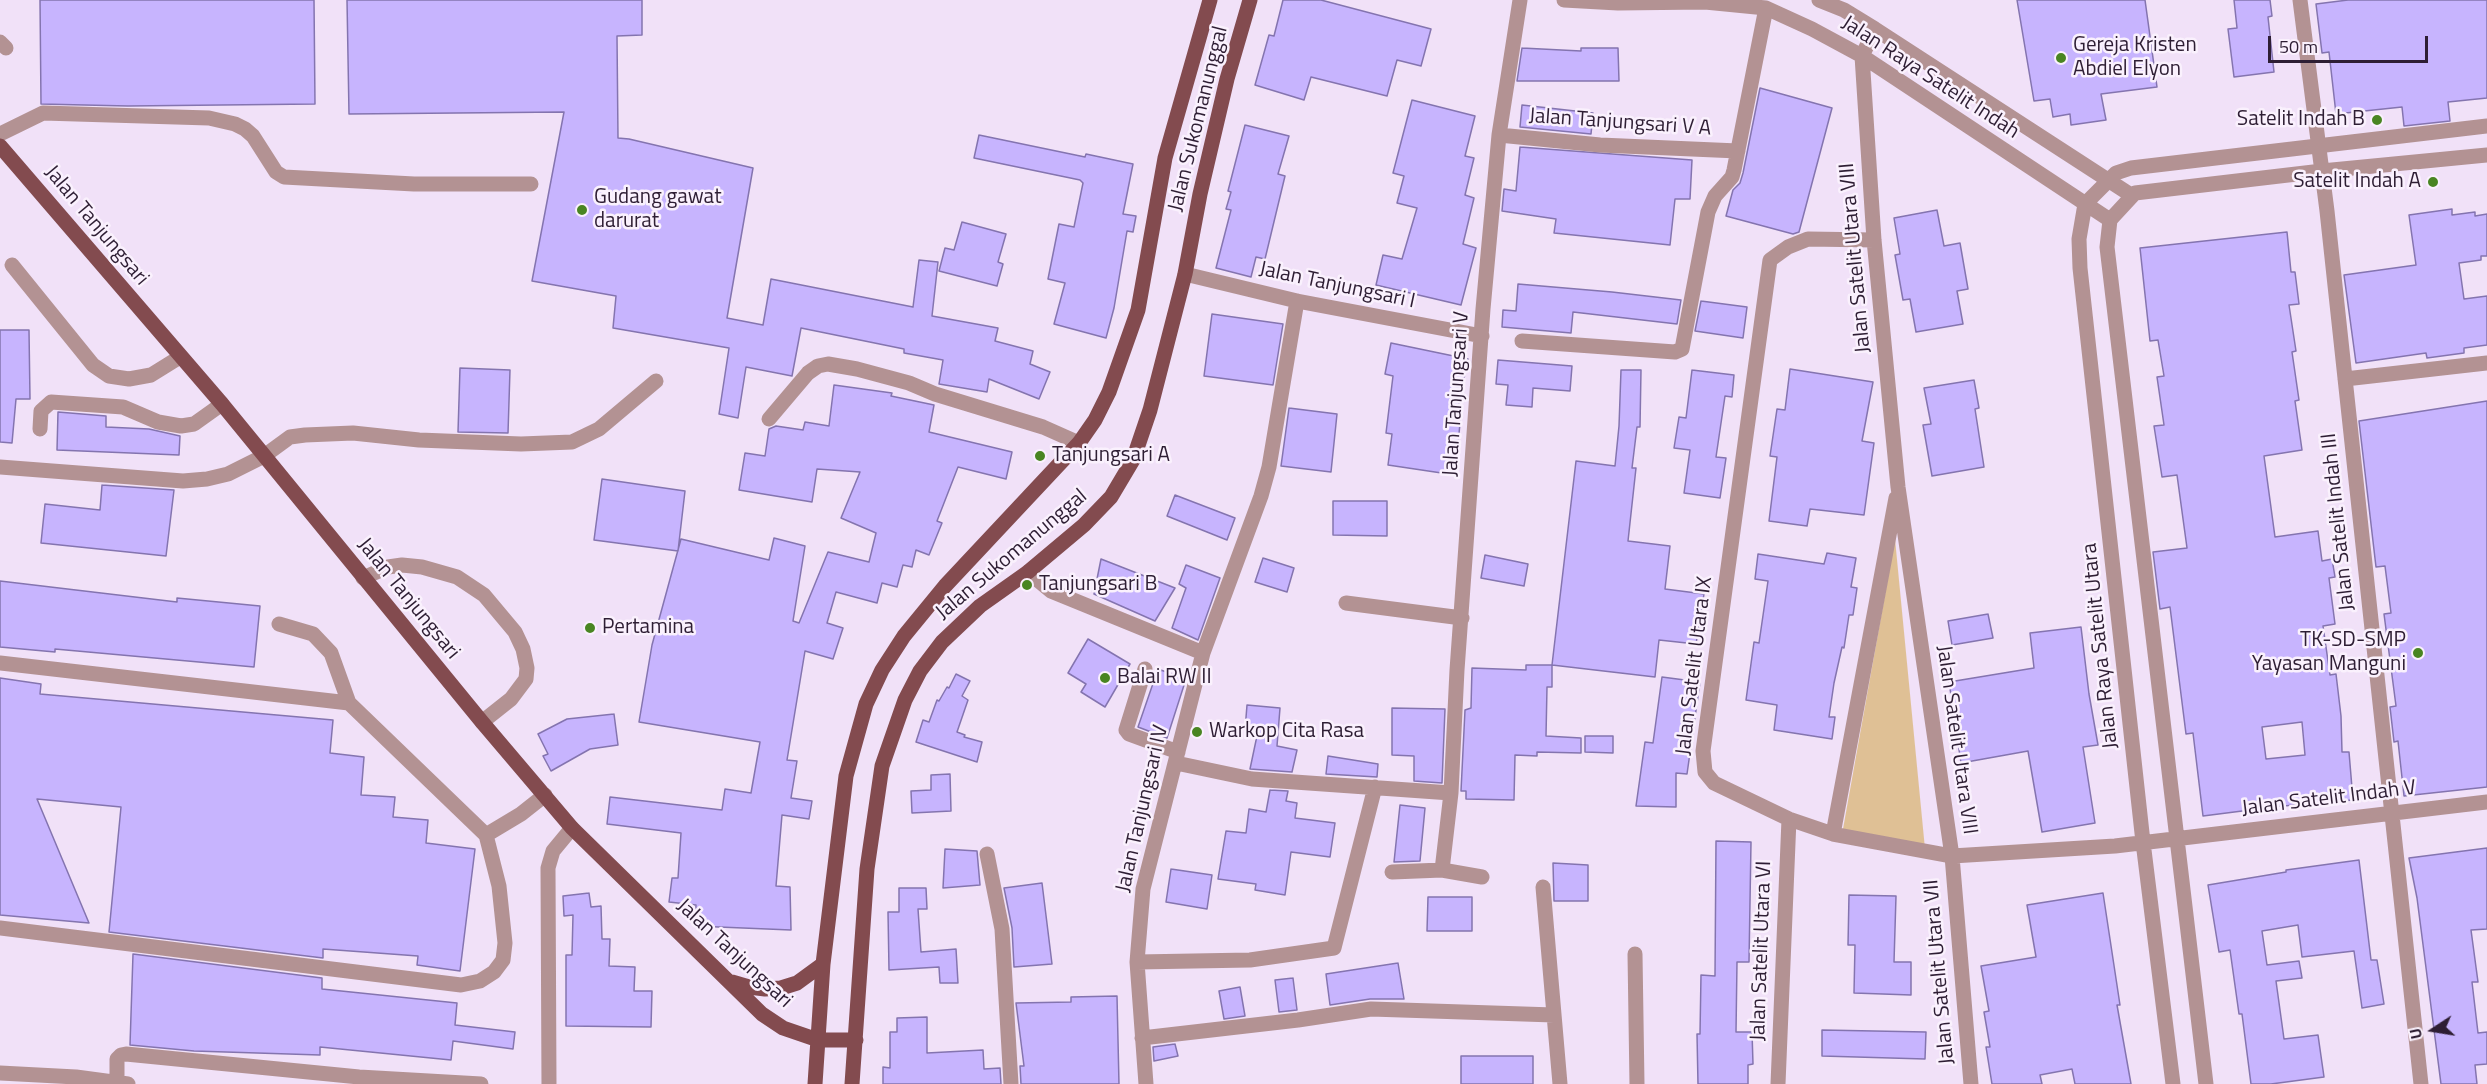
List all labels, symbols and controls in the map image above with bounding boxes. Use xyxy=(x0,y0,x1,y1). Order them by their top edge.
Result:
street label: Jalan Raya Satelit Indah xyxy=(1836,11,2024,145)
street label: Jalan Sukomanunggal xyxy=(1164,24,1234,214)
scale bar xyxy=(2271,24,2432,62)
place label: Gereja Kristen Abdiel Elyon xyxy=(2073,33,2197,83)
text: 50 m xyxy=(2279,33,2318,60)
marker: Gereja Kristen Abdiel Elyon xyxy=(2054,51,2068,65)
street label: Jalan Tanjungsari V A xyxy=(1528,104,1712,142)
place label: Satelit Indah B xyxy=(2237,107,2365,133)
marker: Satelit Indah B xyxy=(2370,113,2384,127)
street label: Jalan Tanjungsari xyxy=(39,161,153,291)
street label: Jalan Satelit Utara VIII xyxy=(1835,162,1877,354)
place label: Satelit Indah A xyxy=(2293,169,2421,195)
marker: Satelit Indah A xyxy=(2426,175,2440,189)
place label: Gudang gawat darurat xyxy=(594,185,722,235)
marker: Gudang gawat darurat xyxy=(575,203,589,217)
street label: Jalan Tanjungsari I xyxy=(1257,257,1417,315)
street label: Jalan Tanjungsari V xyxy=(1439,310,1475,478)
street label: Jalan Satelit Indah III xyxy=(2317,432,2361,612)
place label: Tanjungsari A xyxy=(1052,443,1170,469)
marker: Tanjungsari A xyxy=(1033,449,1047,463)
street label: Jalan Sukomanunggal xyxy=(931,484,1093,626)
street label: Jalan Tanjungsari xyxy=(351,533,465,665)
street label: Jalan Raya Satelit Utara xyxy=(2078,542,2124,750)
place label: Tanjungsari B xyxy=(1039,572,1158,598)
street label: Jalan Satelit Utara IX xyxy=(1672,575,1718,757)
marker: Tanjungsari B xyxy=(1020,578,1034,592)
place label: Pertamina xyxy=(602,615,694,641)
marker: Pertamina xyxy=(583,621,597,635)
place label: TK-SD-SMP Yayasan Manguni xyxy=(2252,628,2406,678)
street label: Jalan Satelit Utara VIII xyxy=(1930,644,1982,836)
marker: TK-SD-SMP Yayasan Manguni xyxy=(2411,646,2425,660)
place label: Balai RW II xyxy=(1117,665,1212,691)
marker: Balai RW II xyxy=(1098,671,1112,685)
place label: Warkop Cita Rasa xyxy=(1209,719,1364,745)
street label: Jalan Tanjungsari IV xyxy=(1112,723,1174,895)
marker: Warkop Cita Rasa xyxy=(1190,725,1204,739)
street label: Jalan Satelit Indah V xyxy=(2240,776,2418,822)
street label: Jalan Satelit Utara VI xyxy=(1746,860,1778,1042)
street label: Jalan Satelit Utara VII xyxy=(1919,878,1961,1066)
street label: Jalan Tanjungsari xyxy=(671,894,797,1014)
north arrow xyxy=(2403,1000,2463,1060)
text: U xyxy=(2403,1026,2428,1041)

